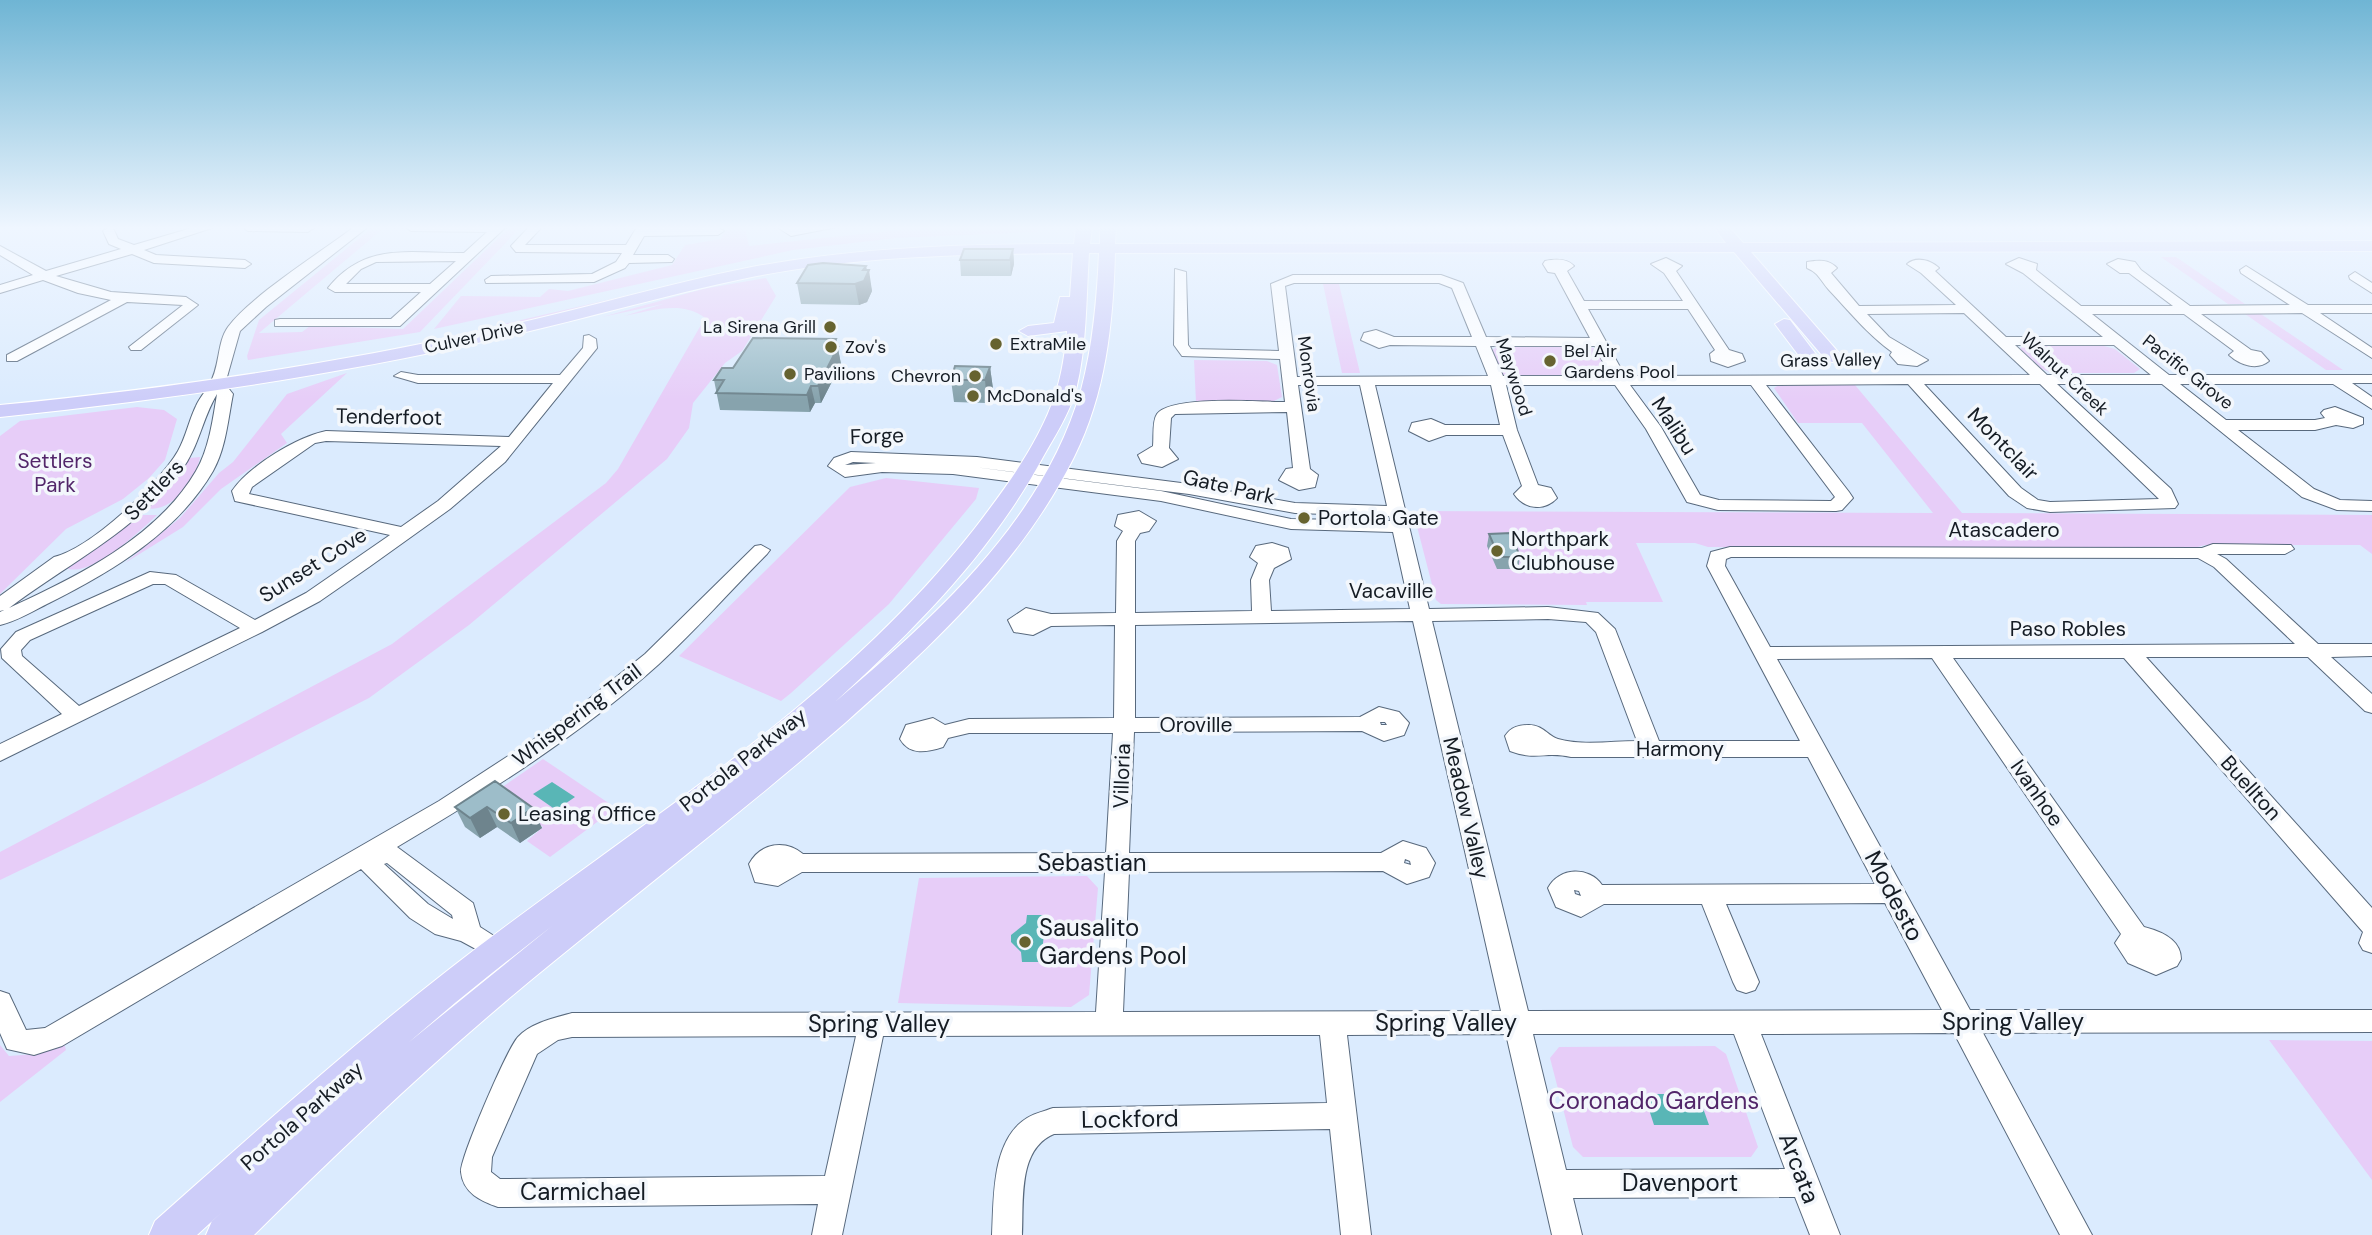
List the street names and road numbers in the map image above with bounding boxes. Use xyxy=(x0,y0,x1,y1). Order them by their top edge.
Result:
street label: Culver Drive xyxy=(422,315,526,359)
street label: Walnut Creek xyxy=(2016,327,2114,421)
street label: Pacific Grove xyxy=(2138,329,2238,415)
street label: Monrovia xyxy=(1292,335,1326,413)
street label: Maywood xyxy=(1490,335,1538,419)
street label: Grass Valley xyxy=(1780,347,1882,373)
street label: Malibu xyxy=(1645,392,1703,460)
street label: Tenderfoot xyxy=(336,402,442,432)
street label: Montclair xyxy=(1961,402,2045,487)
street label: Forge xyxy=(850,421,905,451)
street label: Settlers xyxy=(118,453,190,527)
street label: Gate Park xyxy=(1180,463,1278,511)
street label: Atascadero xyxy=(1948,516,2060,544)
street label: Sunset Cove xyxy=(254,521,372,609)
street label: Vacaville xyxy=(1349,577,1433,605)
street label: Paso Robles xyxy=(2010,615,2126,643)
street label: Whispering Trail xyxy=(507,657,647,773)
street label: Portola Parkway xyxy=(674,701,812,818)
street label: Oroville xyxy=(1160,711,1233,739)
street label: Meadow Valley xyxy=(1436,734,1496,882)
street label: Harmony xyxy=(1636,735,1724,763)
street label: Villoria xyxy=(1107,743,1137,809)
street label: Buellton xyxy=(2214,749,2288,827)
street label: Ivanhoe xyxy=(2004,754,2070,832)
street label: Modesto xyxy=(1858,845,1931,946)
street label: Sebastian xyxy=(1037,847,1147,878)
street label: Spring Valley xyxy=(1942,1006,2084,1037)
street label: Spring Valley xyxy=(1375,1007,1517,1038)
street label: Spring Valley xyxy=(808,1008,950,1039)
street label: Portola Parkway xyxy=(235,1055,369,1177)
street label: Lockford xyxy=(1081,1102,1179,1135)
street label: Arcata xyxy=(1772,1128,1827,1208)
street label: Davenport xyxy=(1622,1167,1738,1198)
street label: Carmichael xyxy=(520,1176,646,1207)

